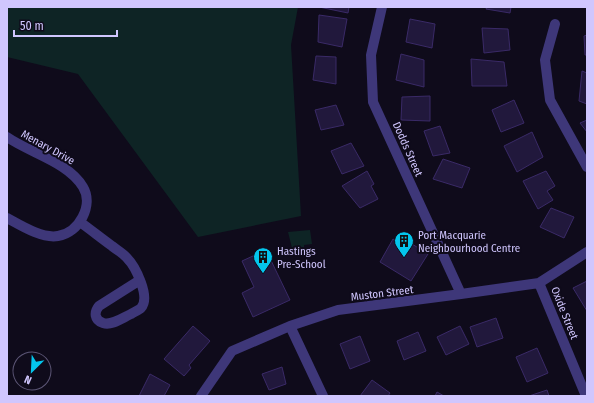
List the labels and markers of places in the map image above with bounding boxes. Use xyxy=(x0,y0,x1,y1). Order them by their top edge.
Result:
place label: Port Macquarie Neighbourhood Centre xyxy=(418,229,520,255)
building icon: Port Macquarie Neighbourhood Centre xyxy=(393,230,415,258)
place label: Hastings Pre-School xyxy=(277,245,326,271)
building icon: Hastings Pre-School xyxy=(252,246,274,274)

